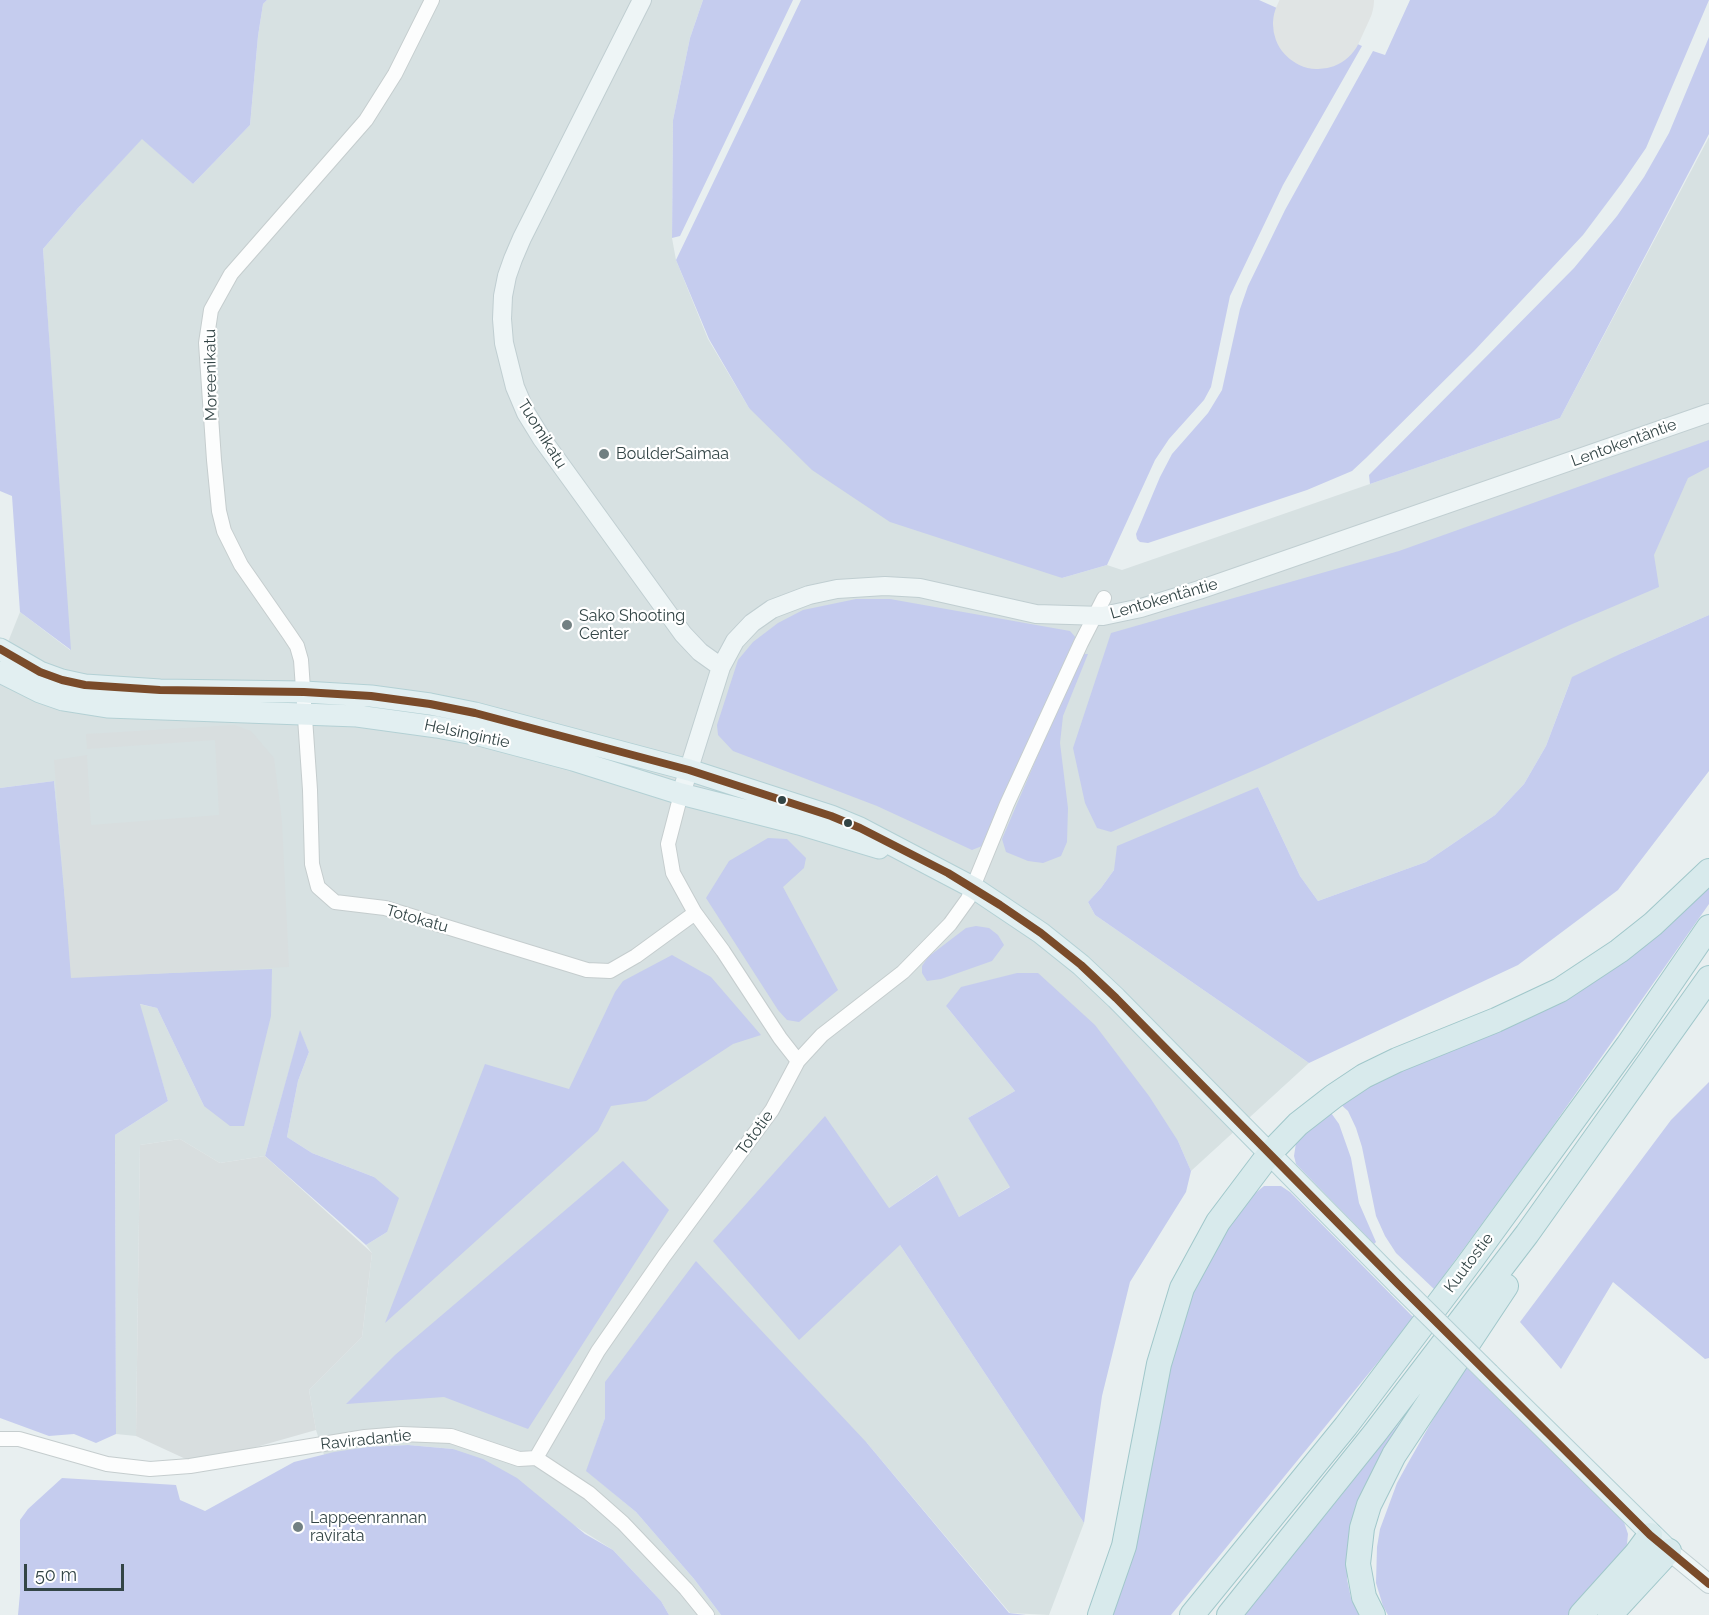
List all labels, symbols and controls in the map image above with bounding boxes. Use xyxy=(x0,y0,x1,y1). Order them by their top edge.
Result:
street label: Moreenikatu xyxy=(201,329,221,421)
street label: Tuomikatu xyxy=(513,396,571,472)
street label: Lentokentäntie xyxy=(1569,415,1679,471)
place label: BoulderSaimaa xyxy=(616,444,729,464)
marker: BoulderSaimaa xyxy=(597,447,611,461)
street label: Lentokentäntie xyxy=(1108,575,1220,623)
place label: Sako Shooting Center xyxy=(579,606,685,644)
marker: Sako Shooting Center xyxy=(560,618,574,632)
street label: Helsingintie xyxy=(423,716,511,752)
unlabelled marker xyxy=(776,794,788,806)
unlabelled marker xyxy=(842,817,854,829)
street label: Totokatu xyxy=(384,901,450,937)
street label: Tototie xyxy=(732,1107,778,1159)
street label: Kuutostie xyxy=(1440,1229,1498,1297)
street label: Raviradantie xyxy=(320,1426,412,1454)
place label: Lappeenrannan ravirata xyxy=(310,1508,427,1546)
marker: Lappeenrannan ravirata xyxy=(291,1520,305,1534)
scale bar xyxy=(27,1552,128,1590)
text: 50 m xyxy=(35,1564,77,1585)

